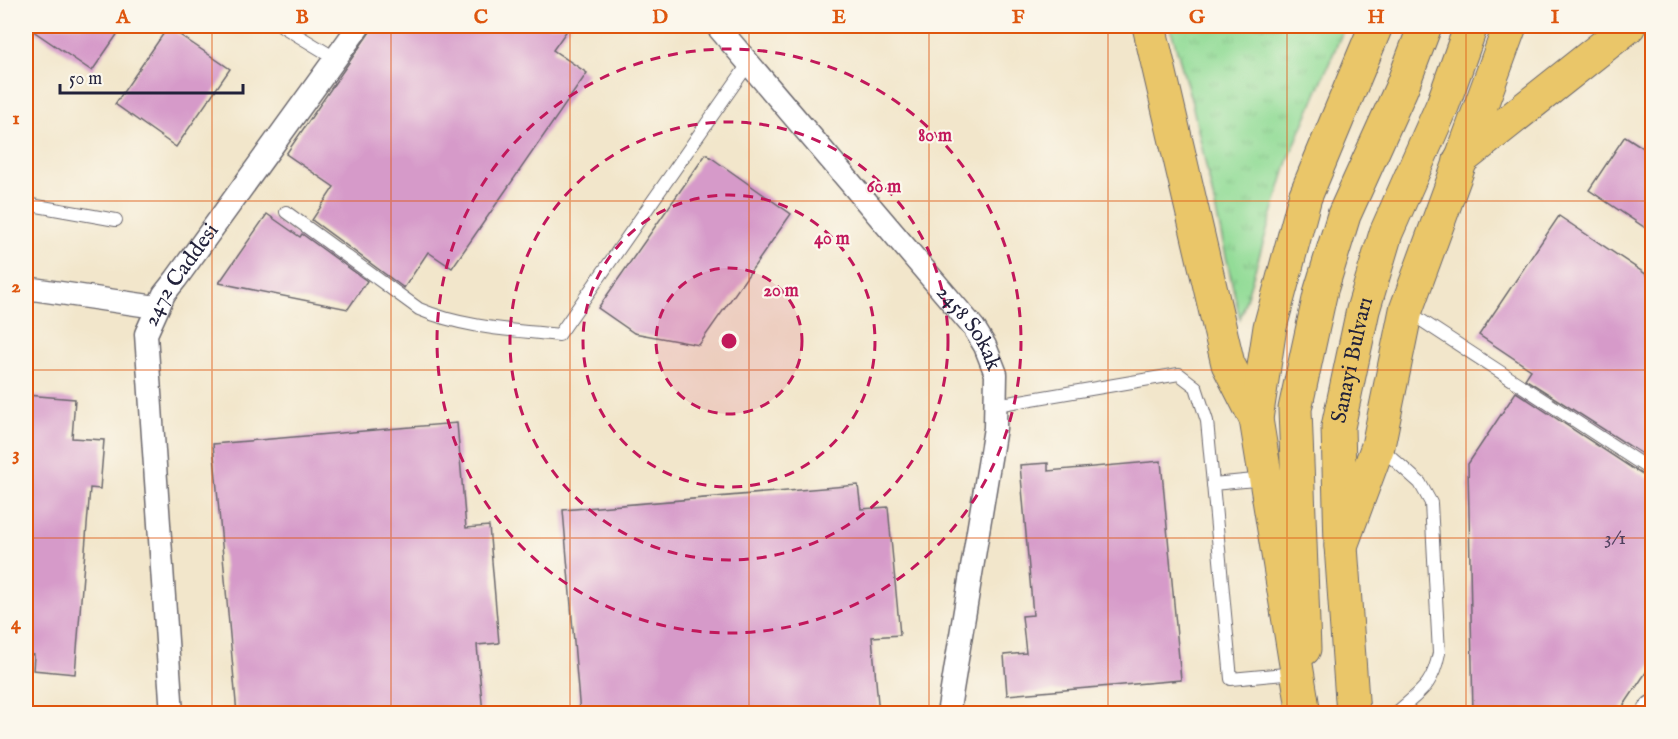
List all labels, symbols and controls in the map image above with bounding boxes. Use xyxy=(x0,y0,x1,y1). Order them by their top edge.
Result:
text: A xyxy=(115,5,131,30)
text: B xyxy=(295,5,309,30)
text: C xyxy=(474,5,488,30)
text: D xyxy=(652,5,668,30)
text: E xyxy=(832,5,846,30)
text: F xyxy=(1012,5,1025,30)
text: G xyxy=(1189,5,1206,30)
text: H xyxy=(1367,5,1385,30)
text: I xyxy=(1551,5,1560,30)
scale bar xyxy=(60,57,243,95)
text: 50 m xyxy=(69,68,102,91)
text: 1 xyxy=(12,106,20,131)
text: 80 m xyxy=(918,125,952,148)
text: 60 m xyxy=(867,176,901,199)
street label: 2472 Caddesi xyxy=(137,218,226,331)
text: 40 m xyxy=(814,228,850,251)
text: 2 xyxy=(11,274,21,299)
street label: 2458 Sokak xyxy=(930,279,1007,375)
text: 20 m xyxy=(763,280,799,303)
street label: Sanayi Bulvarı xyxy=(1325,293,1380,426)
centre of rings xyxy=(719,331,739,351)
text: 3 xyxy=(12,442,20,467)
house number: 3/1 xyxy=(1604,526,1626,551)
text: 4 xyxy=(11,611,22,636)

